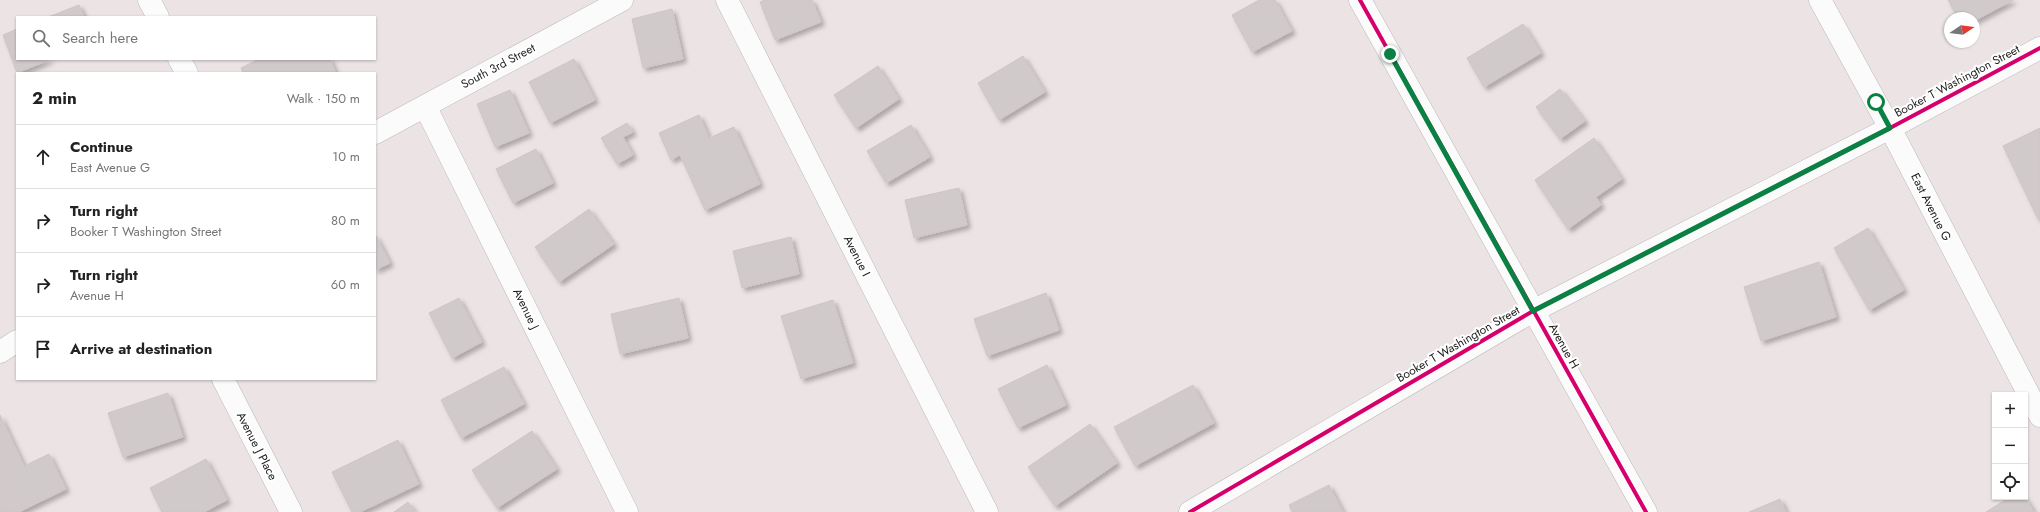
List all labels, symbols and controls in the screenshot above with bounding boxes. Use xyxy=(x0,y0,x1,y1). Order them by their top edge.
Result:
north arrow xyxy=(1944,12,1980,48)
search box xyxy=(16,16,376,60)
icon: search xyxy=(30,27,52,49)
text: Search here xyxy=(62,27,138,49)
street label: South 3rd Street xyxy=(458,39,539,93)
street label: Booker T Washington Street xyxy=(1891,40,2023,122)
route end xyxy=(1381,45,1399,63)
text: 2 min xyxy=(32,86,77,110)
text: Walk · 150 m xyxy=(287,89,360,108)
route start xyxy=(1867,93,1885,111)
text: Continue xyxy=(70,136,133,158)
icon: ahead xyxy=(32,146,54,168)
text: 10 m xyxy=(332,147,360,166)
text: East Avenue G xyxy=(70,158,150,177)
street label: East Avenue G xyxy=(1906,170,1956,244)
text: Turn right xyxy=(70,200,138,222)
icon: right xyxy=(32,210,54,232)
text: 80 m xyxy=(331,211,360,230)
text: Booker T Washington Street xyxy=(70,222,221,241)
street label: Avenue I xyxy=(839,232,875,280)
text: Turn right xyxy=(70,264,138,286)
icon: right xyxy=(32,274,54,296)
text: 60 m xyxy=(331,275,360,294)
street label: Avenue J xyxy=(508,285,544,333)
text: Avenue H xyxy=(70,286,124,305)
street label: Booker T Washington Street xyxy=(1393,301,1523,387)
street label: Avenue H xyxy=(1544,320,1584,372)
icon: arrive xyxy=(32,338,54,360)
text: Arrive at destination xyxy=(70,338,212,360)
map controls xyxy=(1992,392,2028,500)
button: + xyxy=(1992,392,2028,428)
street label: Avenue J Place xyxy=(232,409,282,483)
button: − xyxy=(1992,428,2028,464)
button: locate xyxy=(1992,464,2028,500)

